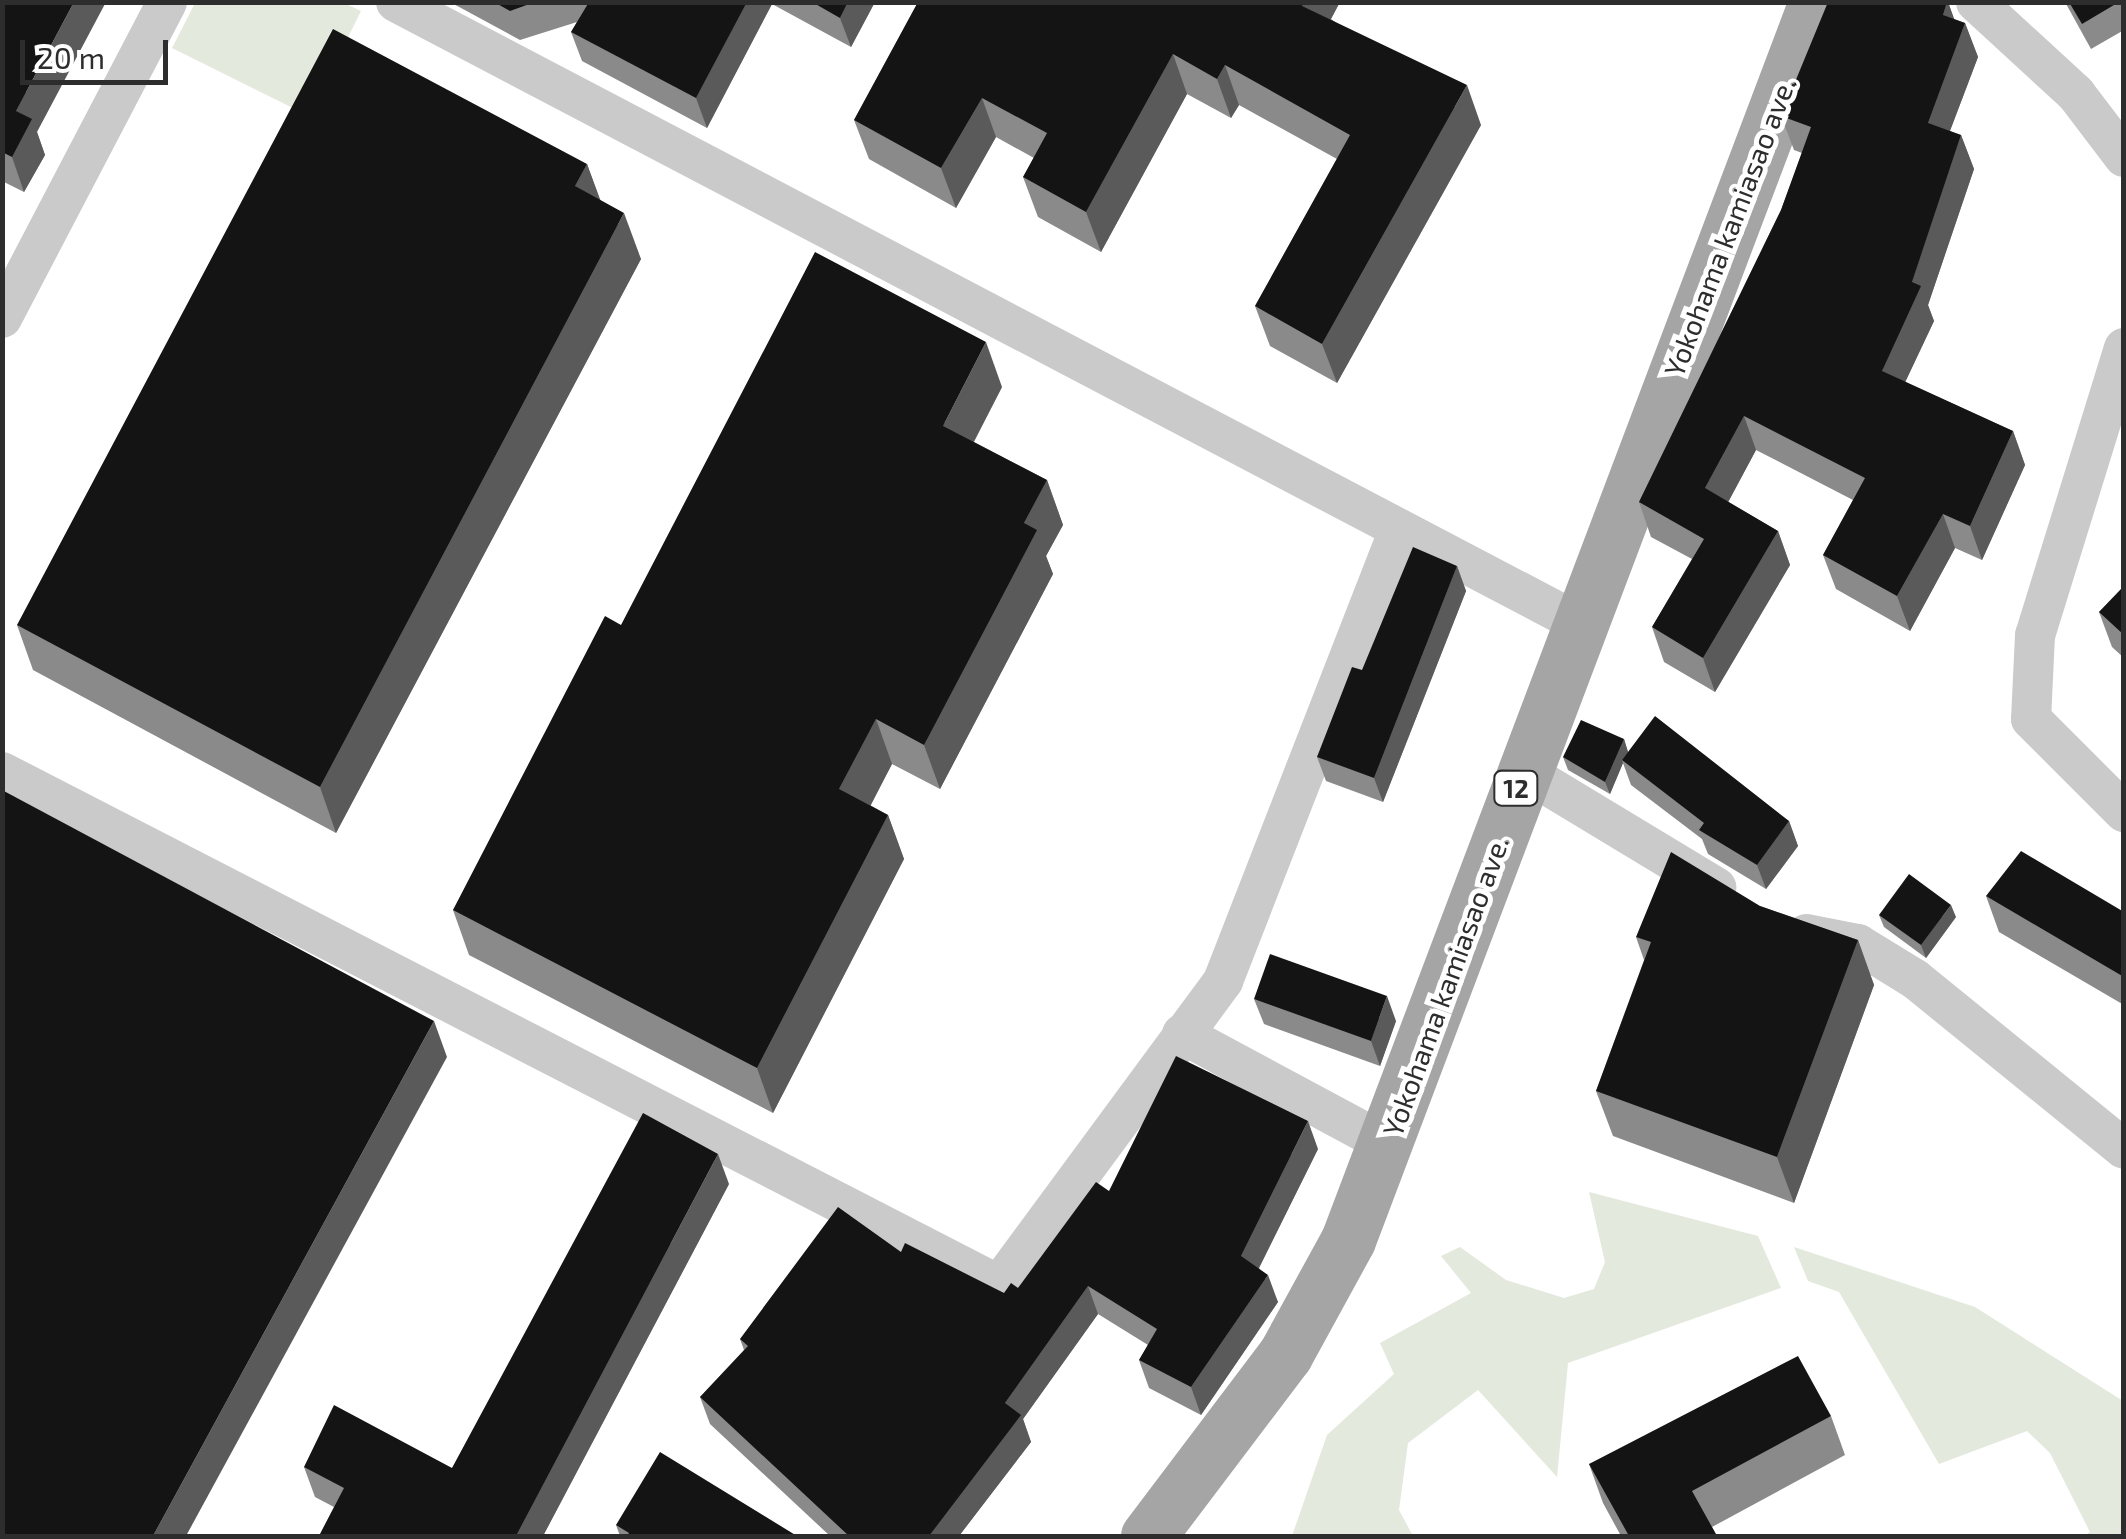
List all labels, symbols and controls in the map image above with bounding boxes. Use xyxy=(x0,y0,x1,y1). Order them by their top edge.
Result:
scale bar xyxy=(25,20,172,82)
text: 20 m xyxy=(37,39,105,75)
street label: Yokohama kamiasao ave. xyxy=(1656,73,1802,381)
road number: 12 xyxy=(1491,768,1541,808)
street label: Yokohama kamiasao ave. xyxy=(1375,831,1515,1141)

